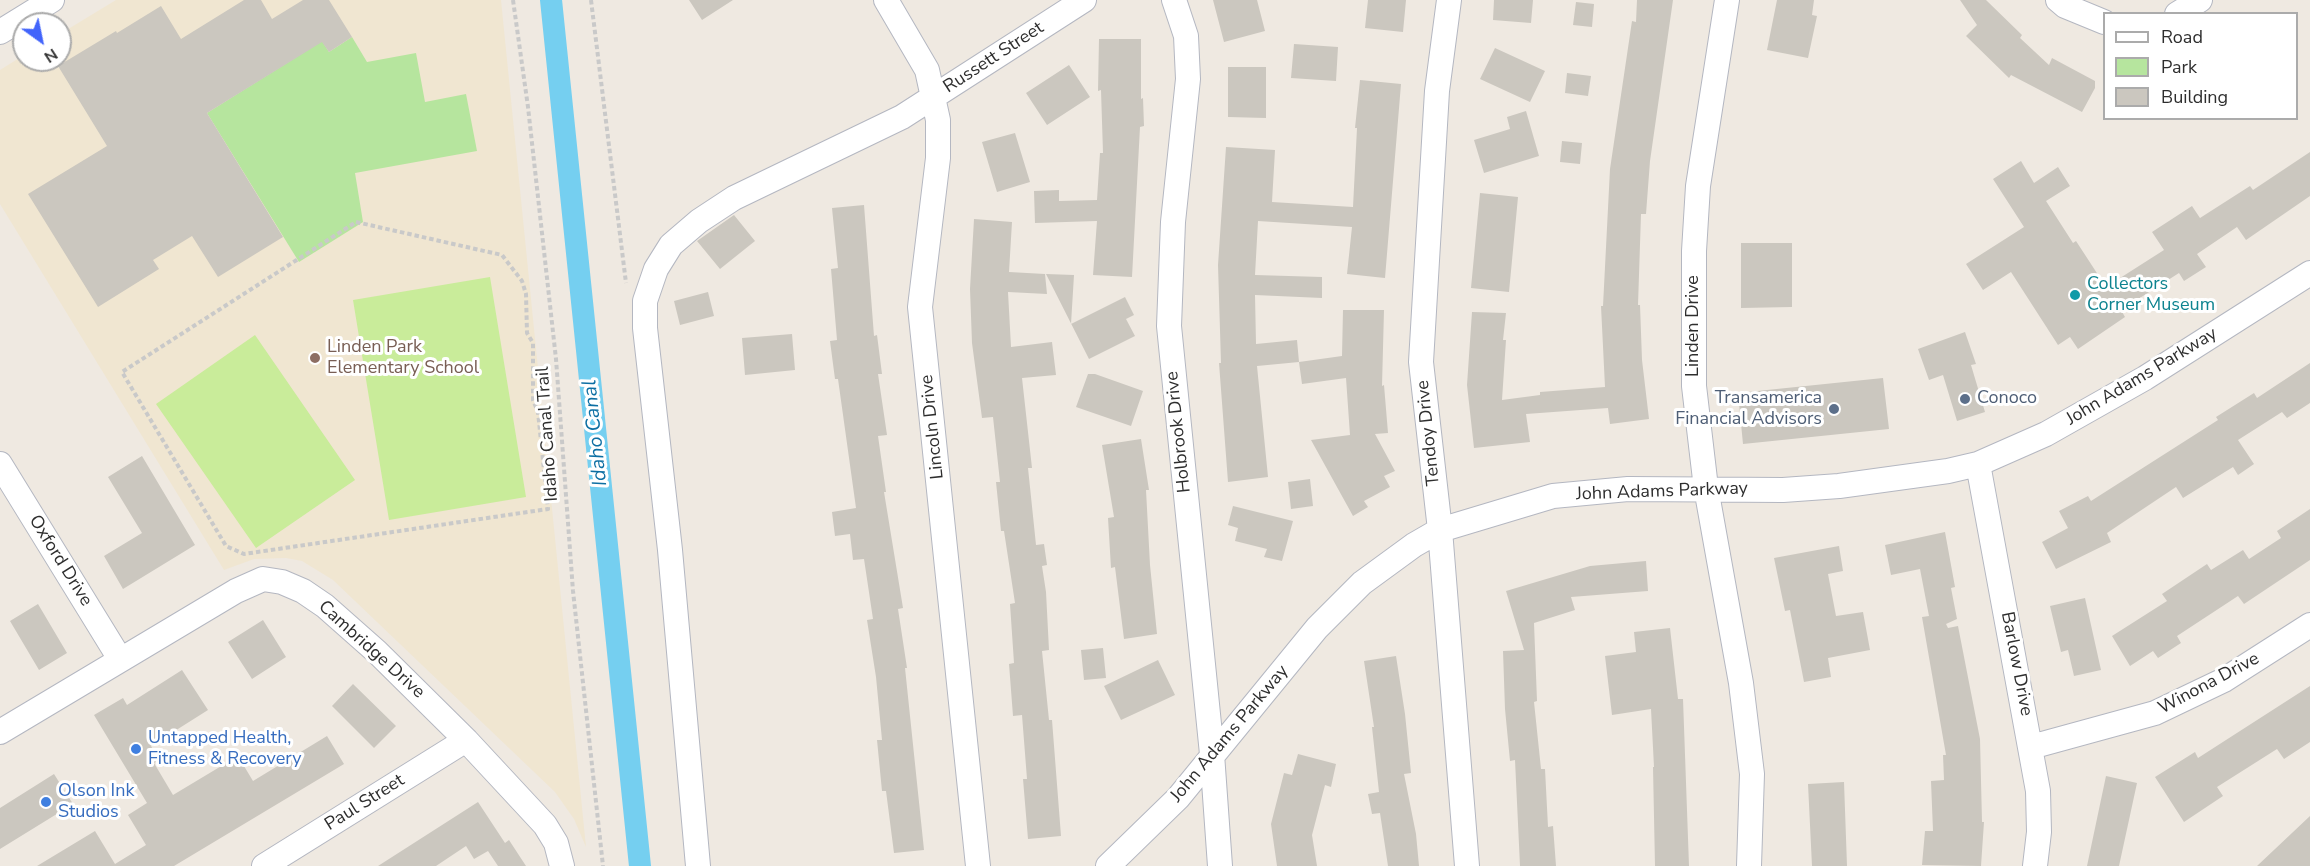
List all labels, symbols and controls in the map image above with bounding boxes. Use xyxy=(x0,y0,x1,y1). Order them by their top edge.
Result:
north arrow xyxy=(12,12,72,72)
legend xyxy=(2103,12,2298,120)
street label: Russett Street xyxy=(940,18,1048,98)
text: Road xyxy=(2161,25,2203,49)
text: N xyxy=(40,43,62,68)
text: Park xyxy=(2161,55,2197,79)
text: Building xyxy=(2161,85,2228,109)
place label: Collectors Corner Museum xyxy=(2087,274,2215,316)
street label: Linden Drive xyxy=(1683,275,1705,377)
marker: Collectors Corner Museum xyxy=(2068,288,2082,302)
street label: John Adams Parkway xyxy=(2063,323,2221,431)
place label: Linden Park Elementary School xyxy=(327,337,479,380)
marker: Linden Park Elementary School xyxy=(308,351,322,365)
street label: Idaho Canal Trail xyxy=(533,366,563,502)
street label: Holbrook Drive xyxy=(1162,370,1196,494)
street label: Lincoln Drive xyxy=(917,374,949,480)
water label: Idaho Canal xyxy=(578,379,614,487)
street label: Tendoy Drive xyxy=(1413,379,1445,487)
place label: Transamerica Financial Advisors xyxy=(1675,388,1822,430)
place label: Conoco xyxy=(1977,388,2037,410)
marker: Conoco xyxy=(1958,392,1972,406)
marker: Transamerica Financial Advisors xyxy=(1827,402,1841,416)
street label: John Adams Parkway xyxy=(1576,478,1748,506)
street label: Oxford Drive xyxy=(24,512,96,610)
street label: Cambridge Drive xyxy=(313,597,429,703)
street label: Barlow Drive xyxy=(1995,610,2037,718)
street label: Winona Drive xyxy=(2155,648,2263,720)
street label: John Adams Parkway xyxy=(1166,661,1294,807)
place label: Untapped Health, Fitness & Recovery xyxy=(148,728,302,771)
marker: Untapped Health, Fitness & Recovery xyxy=(129,742,143,756)
street label: Paul Street xyxy=(321,770,409,836)
place label: Olson Ink Studios xyxy=(58,781,134,824)
marker: Olson Ink Studios xyxy=(39,795,53,809)

